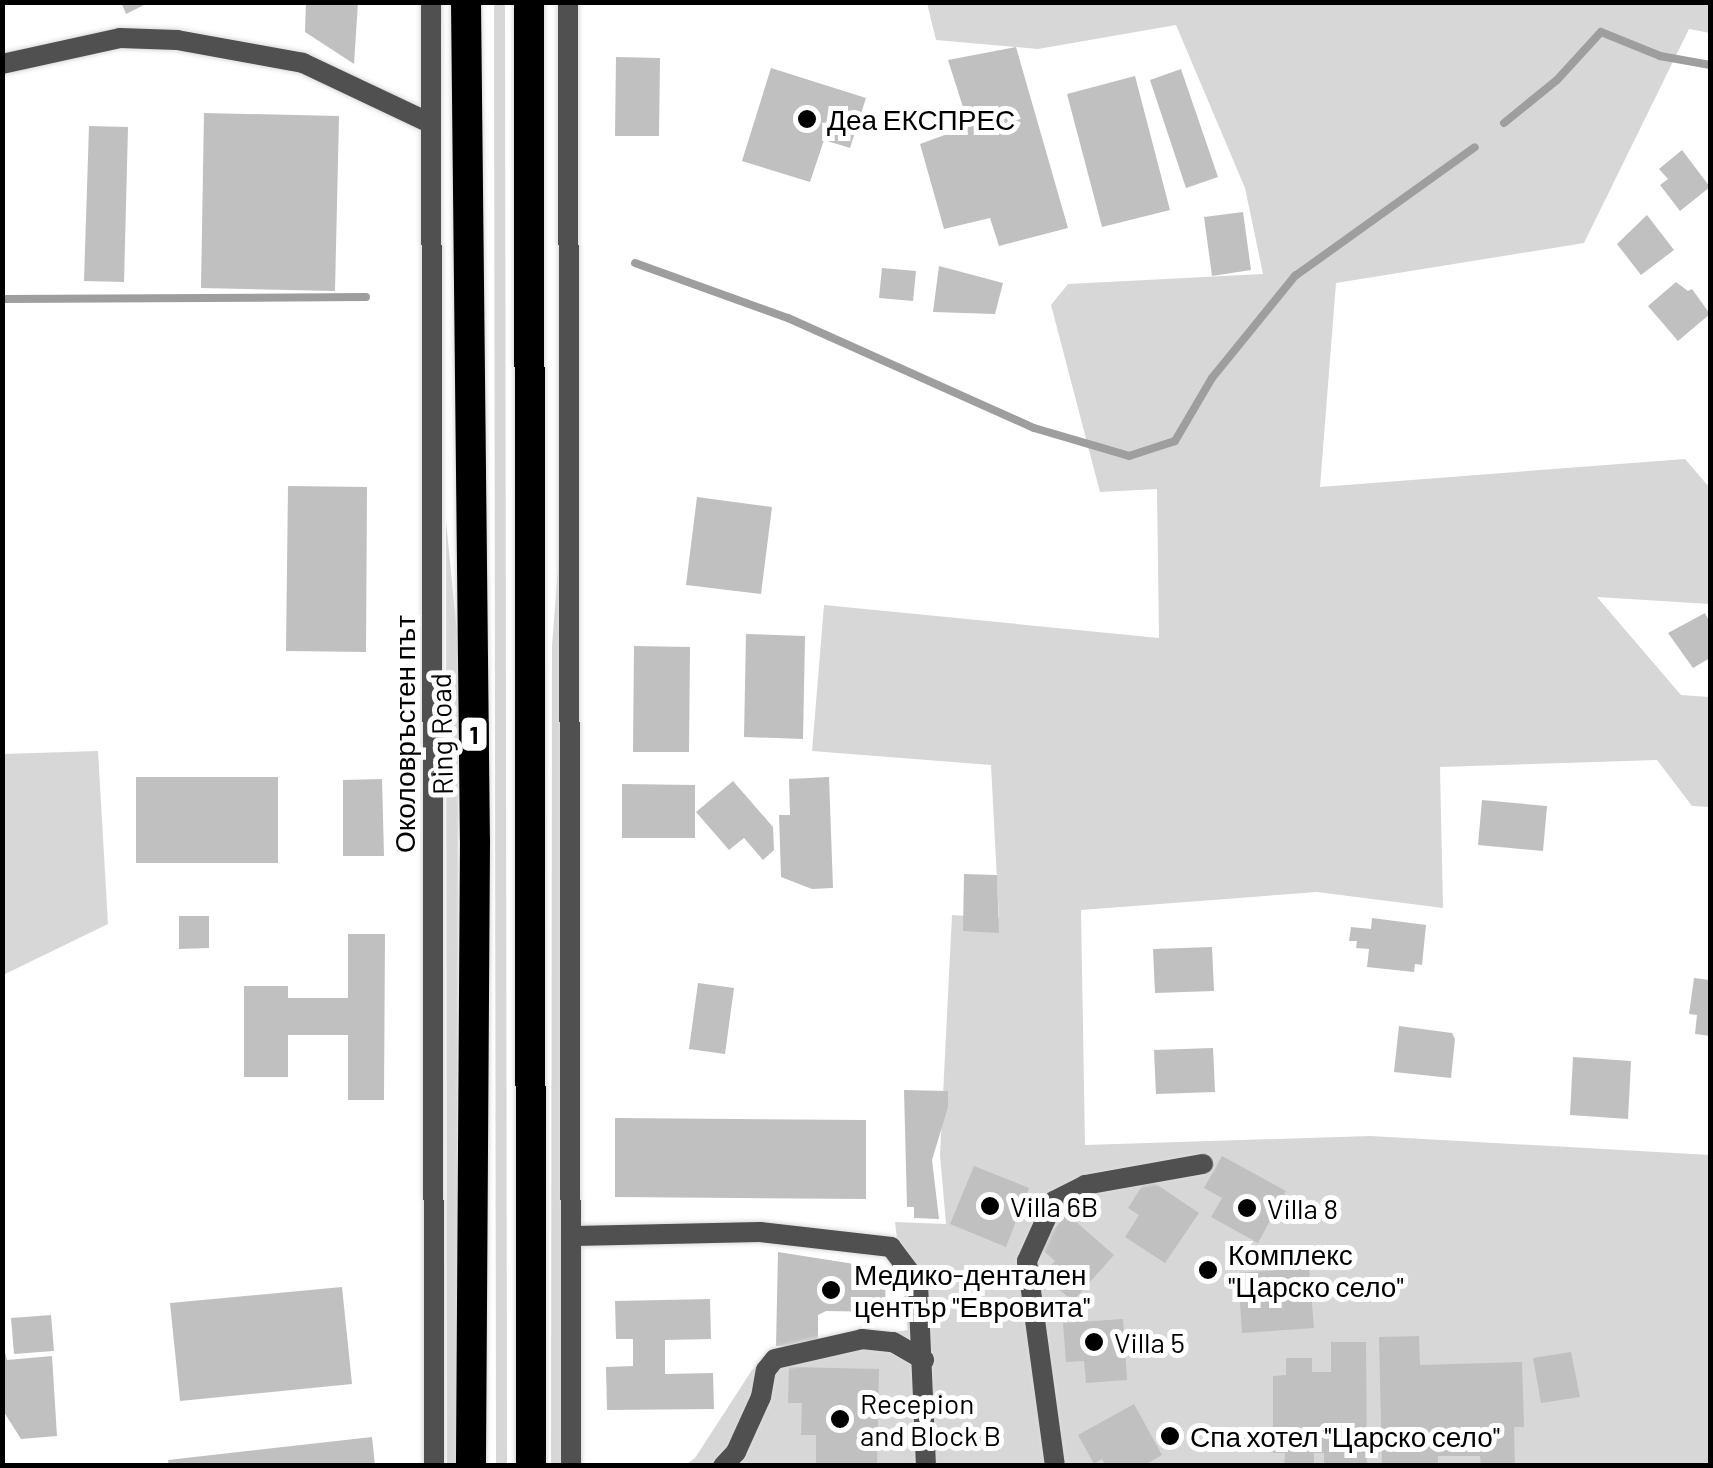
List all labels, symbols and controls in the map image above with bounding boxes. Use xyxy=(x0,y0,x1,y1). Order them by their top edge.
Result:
place label: Деа ЕКСПРЕС xyxy=(827,102,1015,136)
marker: Деа ЕКСПРЕС xyxy=(796,108,818,130)
street label: Околовръстен път xyxy=(387,615,421,853)
street label: Ring Road xyxy=(423,673,459,795)
road number: 1 xyxy=(459,714,489,754)
place label: Villa 6B xyxy=(1010,1189,1098,1223)
place label: Villa 8 xyxy=(1267,1191,1338,1225)
marker: Villa 6B xyxy=(979,1195,1001,1217)
marker: Villa 8 xyxy=(1236,1197,1258,1219)
place label: Комплекс "Царско село" xyxy=(1228,1237,1404,1303)
place label: Медико-дентален център "Евровита" xyxy=(854,1257,1090,1323)
marker: Комплекс "Царско село" xyxy=(1197,1259,1219,1281)
marker: Медико-дентален център "Евровита" xyxy=(818,1277,844,1303)
place label: Villa 5 xyxy=(1114,1325,1185,1359)
marker: Villa 5 xyxy=(1083,1331,1105,1353)
place label: Recepion and Block B xyxy=(860,1386,1001,1452)
marker: Recepion and Block B xyxy=(829,1408,851,1430)
place label: Спа хотел "Царско село" xyxy=(1190,1419,1500,1453)
marker: Спа хотел "Царско село" xyxy=(1159,1425,1181,1447)

